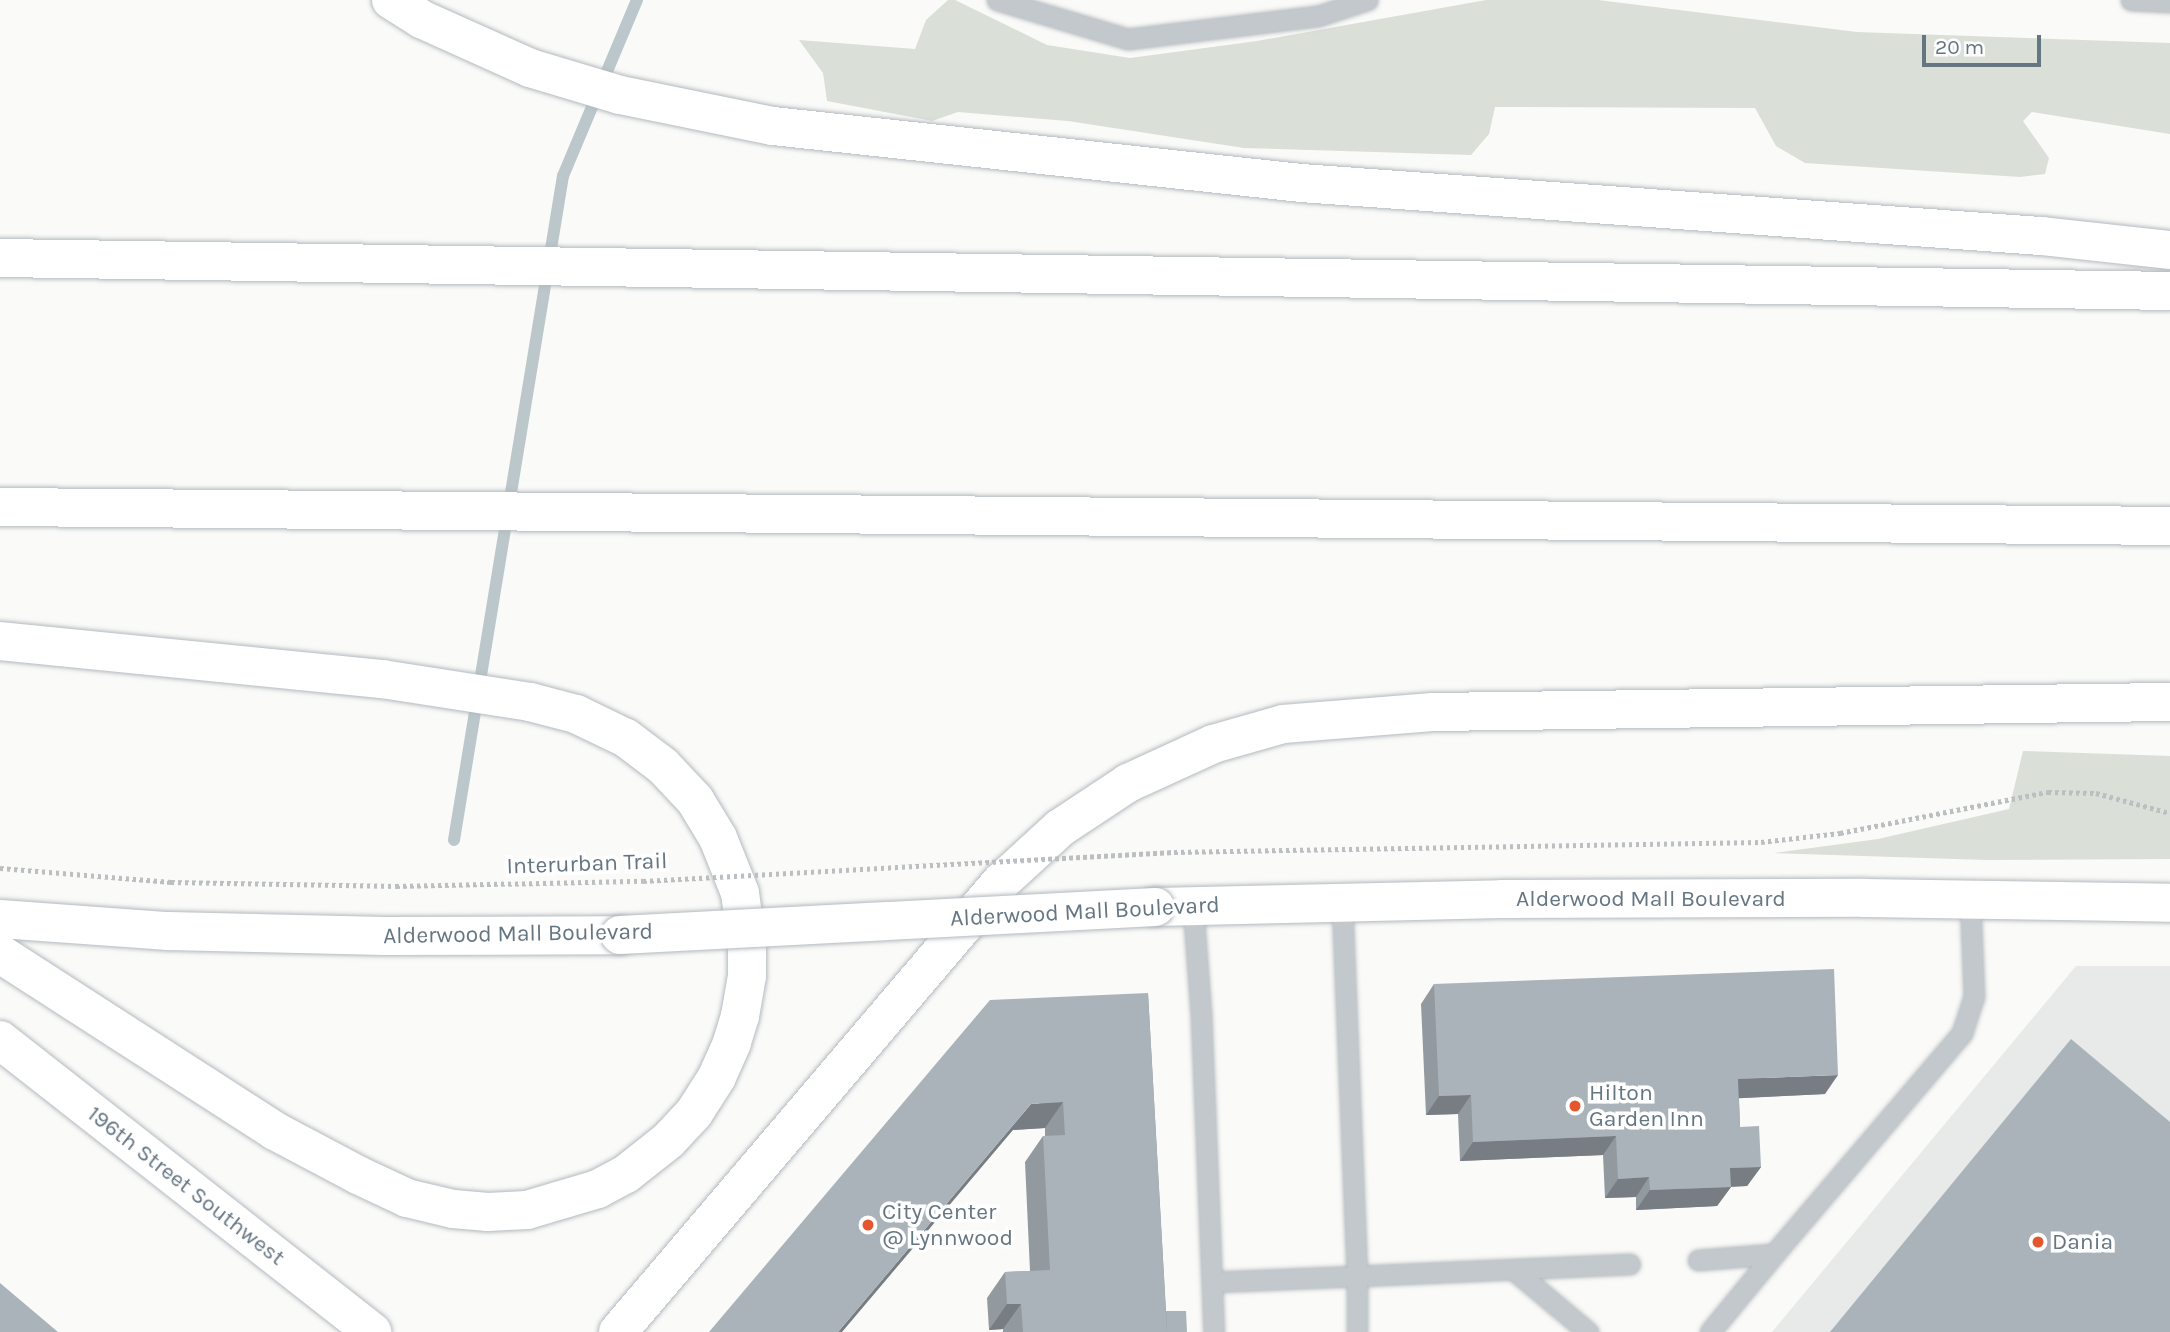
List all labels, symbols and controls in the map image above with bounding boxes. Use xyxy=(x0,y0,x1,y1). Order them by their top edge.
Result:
scale bar xyxy=(1925,21,2044,65)
text: 20 m xyxy=(1935,35,1984,59)
street label: Interurban Trail xyxy=(506,847,668,881)
street label: Alderwood Mall Boulevard xyxy=(1516,885,1786,913)
street label: Alderwood Mall Boulevard xyxy=(949,891,1221,933)
street label: Alderwood Mall Boulevard xyxy=(383,918,653,950)
place label: Hilton Garden Inn xyxy=(1589,1079,1704,1133)
marker: Hilton Garden Inn xyxy=(1567,1098,1583,1114)
street label: 196th Street Southwest xyxy=(82,1100,290,1272)
place label: City Center @ Lynnwood xyxy=(882,1198,1013,1252)
marker: City Center @ Lynnwood xyxy=(860,1217,876,1233)
place label: Dania xyxy=(2052,1228,2113,1256)
marker: Dania xyxy=(2030,1234,2046,1250)

